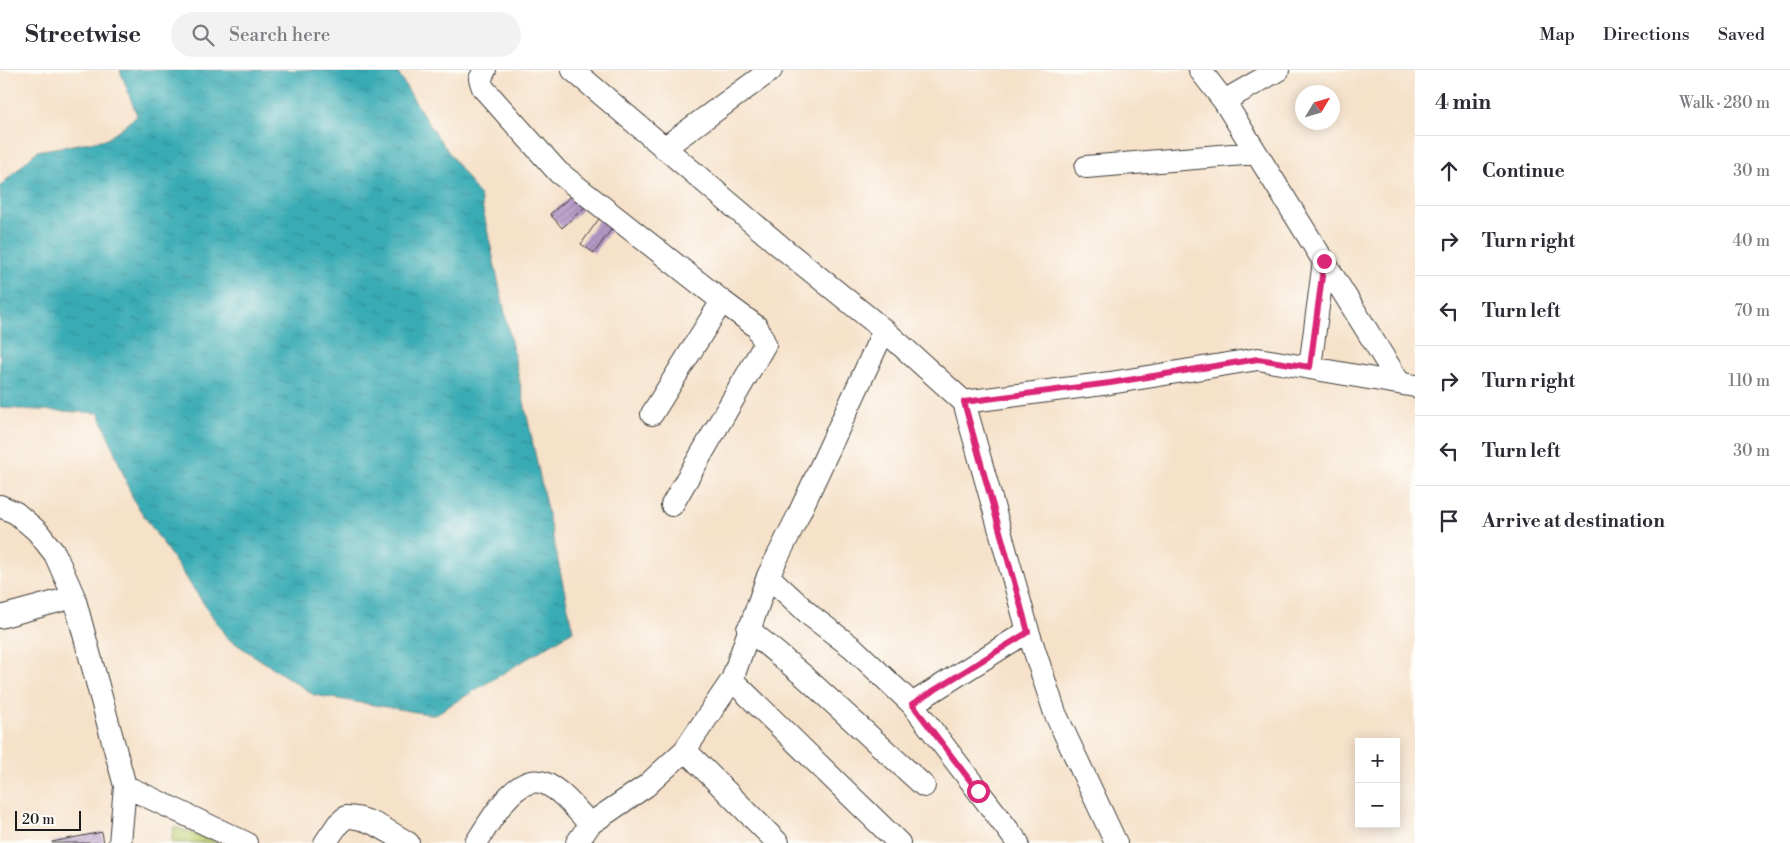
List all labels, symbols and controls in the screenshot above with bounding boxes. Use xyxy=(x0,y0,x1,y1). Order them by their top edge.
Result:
search box xyxy=(171,12,521,57)
text: Streetwise xyxy=(25,20,141,50)
icon: search xyxy=(189,21,217,49)
text: Search here xyxy=(229,23,330,47)
text: Map xyxy=(1539,23,1575,46)
text: Directions xyxy=(1603,23,1690,46)
text: Saved xyxy=(1718,23,1765,46)
north arrow xyxy=(1295,85,1340,130)
text: 4 min xyxy=(1435,90,1491,116)
text: Walk · 280 m xyxy=(1679,93,1770,113)
icon: ahead xyxy=(1435,157,1463,185)
text: Continue xyxy=(1482,159,1565,183)
text: 30 m xyxy=(1733,161,1770,181)
icon: right xyxy=(1435,227,1463,255)
text: Turn right xyxy=(1482,229,1575,253)
text: 40 m xyxy=(1733,231,1770,251)
route end xyxy=(1313,250,1336,273)
icon: left xyxy=(1435,297,1463,325)
text: Turn left xyxy=(1482,299,1561,323)
text: 70 m xyxy=(1734,301,1770,321)
icon: right xyxy=(1435,367,1463,395)
text: Turn right xyxy=(1482,369,1575,393)
text: 110 m xyxy=(1728,371,1770,391)
icon: left xyxy=(1435,437,1463,465)
text: Turn left xyxy=(1482,439,1561,463)
text: 30 m xyxy=(1733,441,1770,461)
icon: arrive xyxy=(1435,507,1463,535)
text: Arrive at destination xyxy=(1482,509,1665,533)
map controls xyxy=(1355,738,1400,828)
button: + xyxy=(1355,738,1400,783)
route start xyxy=(967,780,990,803)
button: − xyxy=(1355,783,1400,828)
scale bar xyxy=(15,808,81,831)
text: 20 m xyxy=(22,811,54,829)

